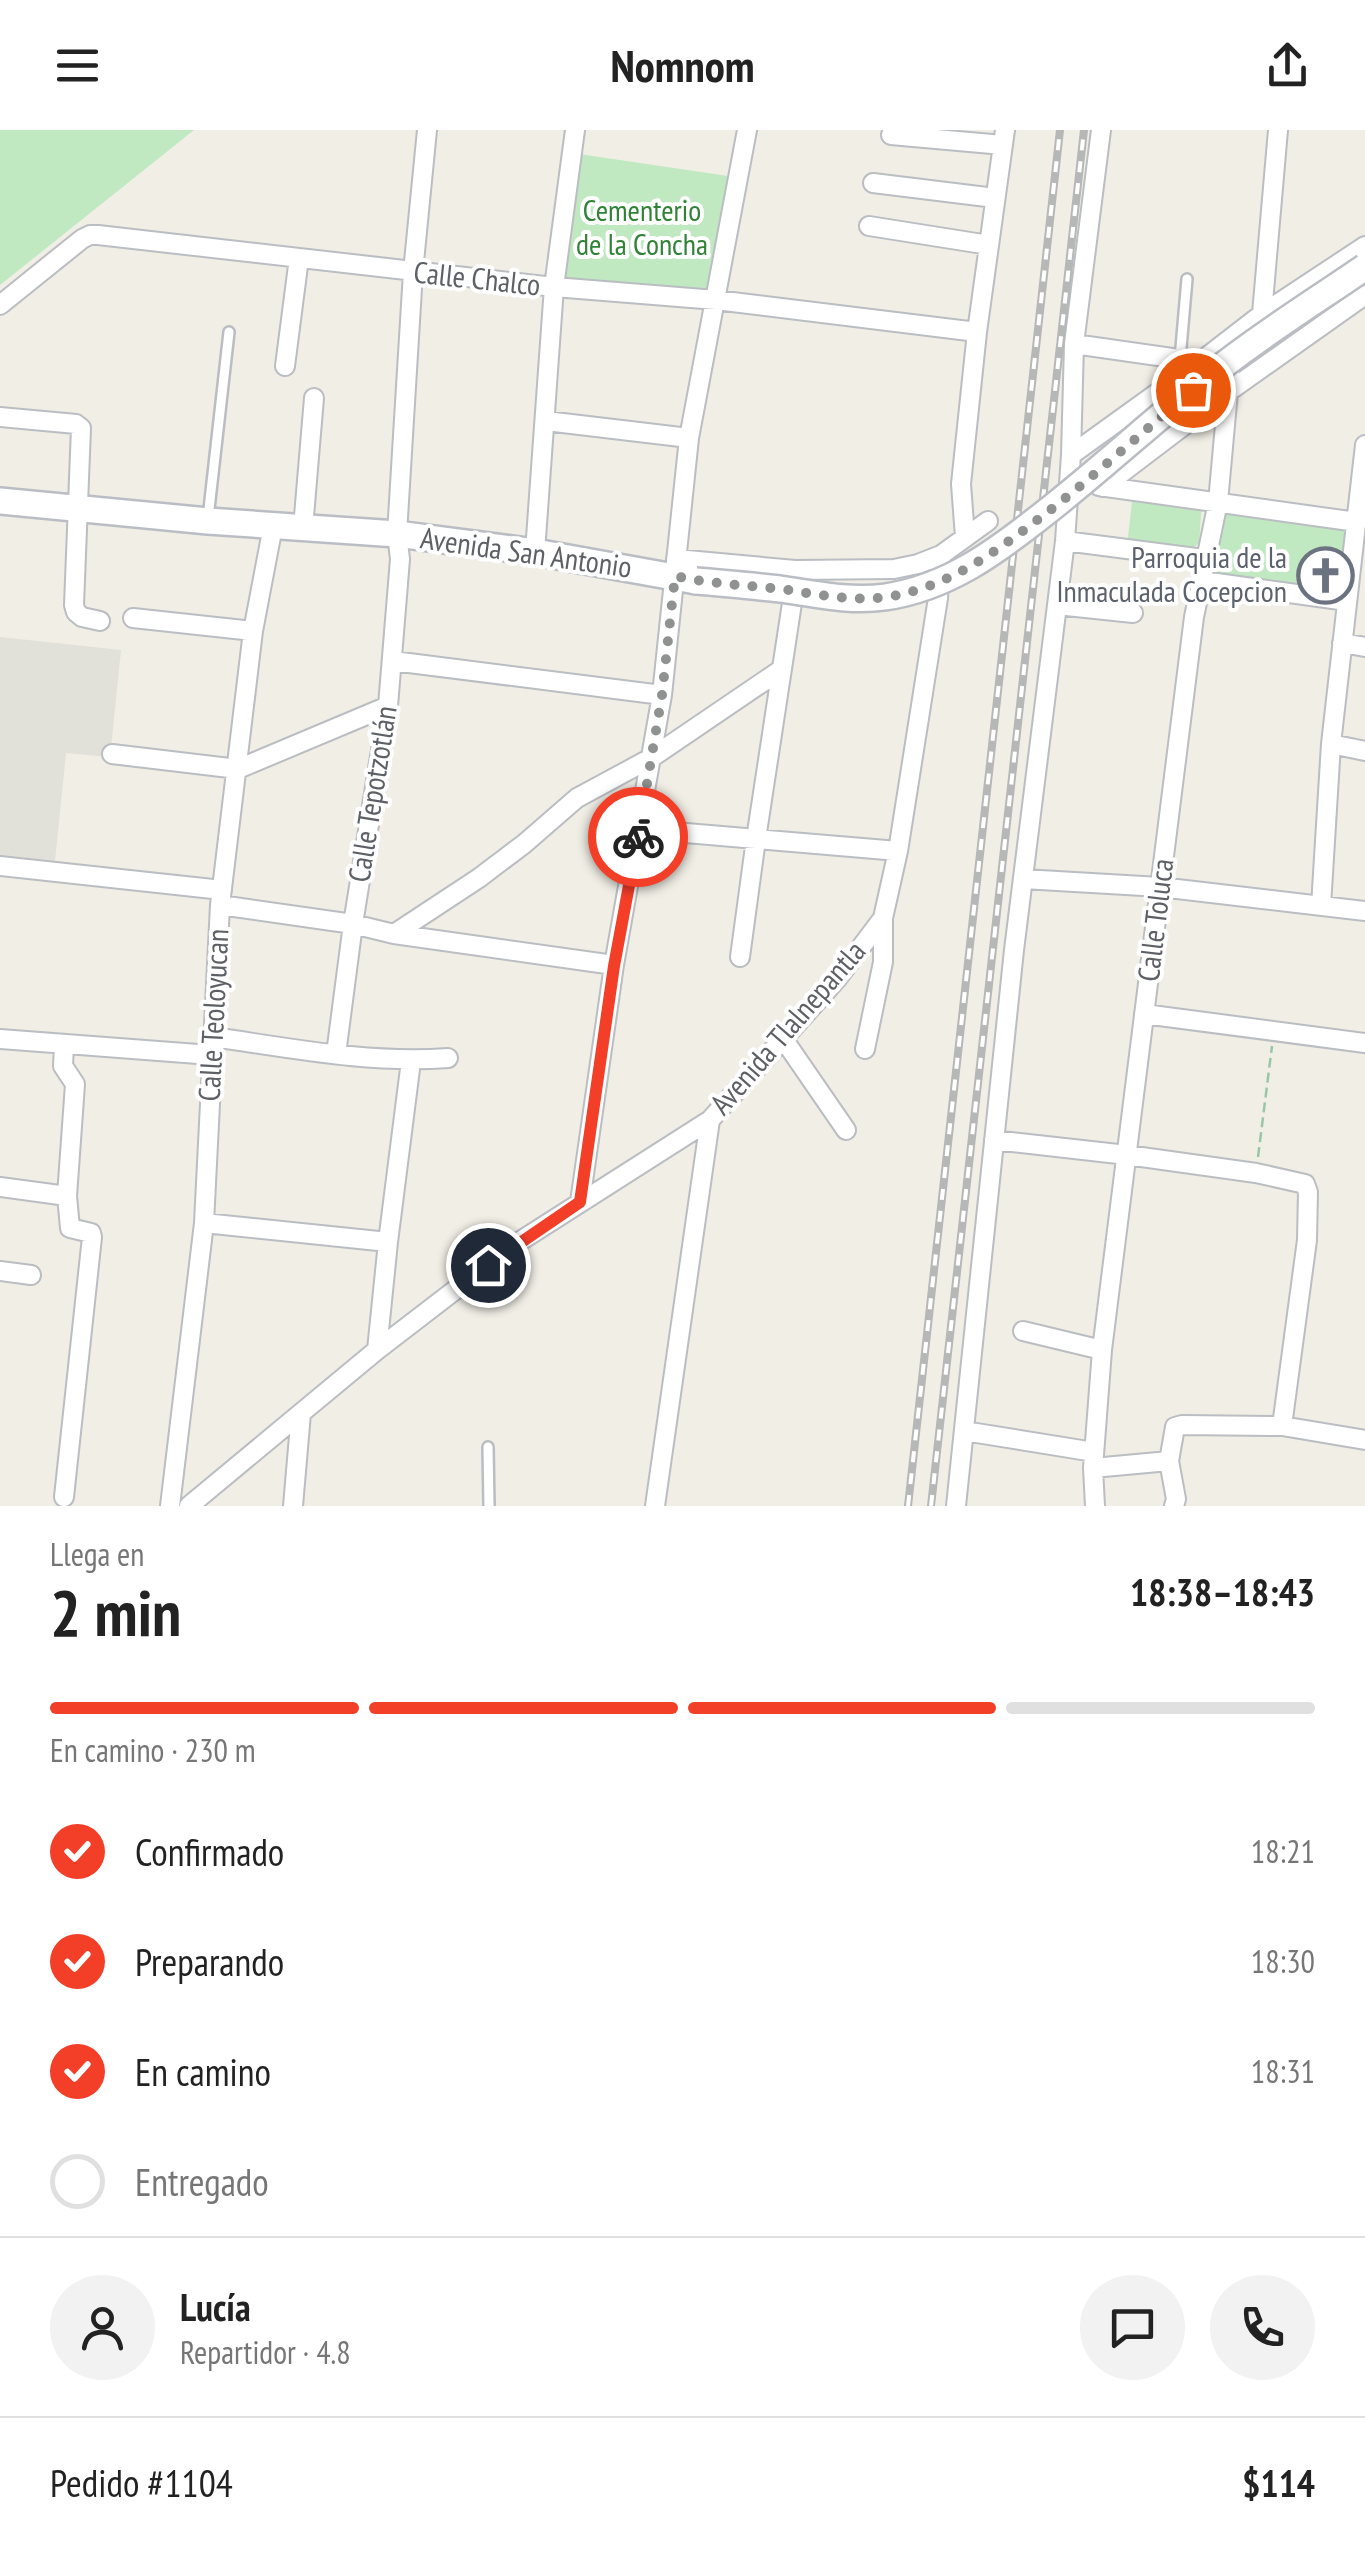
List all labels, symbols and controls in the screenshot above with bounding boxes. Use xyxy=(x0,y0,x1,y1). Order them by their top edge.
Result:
text: Nomnom xyxy=(610,36,755,94)
icon: menu xyxy=(50,38,105,93)
icon: share xyxy=(1260,38,1315,93)
park label: Cementerio de la Concha xyxy=(576,190,708,263)
street label: Calle Chalco xyxy=(412,251,542,304)
pin xyxy=(1151,348,1236,433)
icon: bag xyxy=(1166,363,1221,418)
street label: Avenida San Antonio xyxy=(418,517,634,586)
place label: Parroquia de la Inmaculada Cocepcion xyxy=(1056,537,1287,610)
church icon: Parroquia de la Inmaculada Cocepcion xyxy=(1296,545,1356,605)
street label: Calle Tepotzotlán xyxy=(338,703,405,885)
courier xyxy=(588,787,688,887)
icon: bike xyxy=(611,810,666,865)
street label: Calle Toluca xyxy=(1128,856,1181,983)
street label: Calle Teoloyucan xyxy=(189,928,236,1102)
street label: Avenida Tlalnepantla xyxy=(701,932,873,1122)
pin xyxy=(446,1223,531,1308)
icon: home xyxy=(461,1238,516,1293)
text: Llega en xyxy=(50,1533,144,1575)
text: 18:38–18:43 xyxy=(1130,1567,1315,1616)
text: 2 min xyxy=(50,1570,181,1654)
text: En camino · 230 m xyxy=(50,1729,256,1771)
icon: check xyxy=(50,1824,105,1879)
text: Confirmado xyxy=(135,1827,284,1876)
text: 18:21 xyxy=(1251,1830,1315,1872)
icon: check xyxy=(50,1934,105,1989)
text: Preparando xyxy=(135,1937,284,1986)
text: 18:30 xyxy=(1251,1940,1315,1982)
icon: check xyxy=(50,2044,105,2099)
text: En camino xyxy=(135,2047,271,2096)
text: 18:31 xyxy=(1251,2050,1315,2092)
text: Entregado xyxy=(135,2157,269,2206)
button: person xyxy=(50,2275,155,2380)
button: chat xyxy=(1080,2275,1185,2380)
button: phone xyxy=(1210,2275,1315,2380)
text: Lucía xyxy=(180,2282,251,2331)
text: Repartidor · 4.8 xyxy=(180,2331,351,2373)
text: Pedido #1104 xyxy=(50,2458,233,2507)
text: $114 xyxy=(1242,2458,1315,2507)

